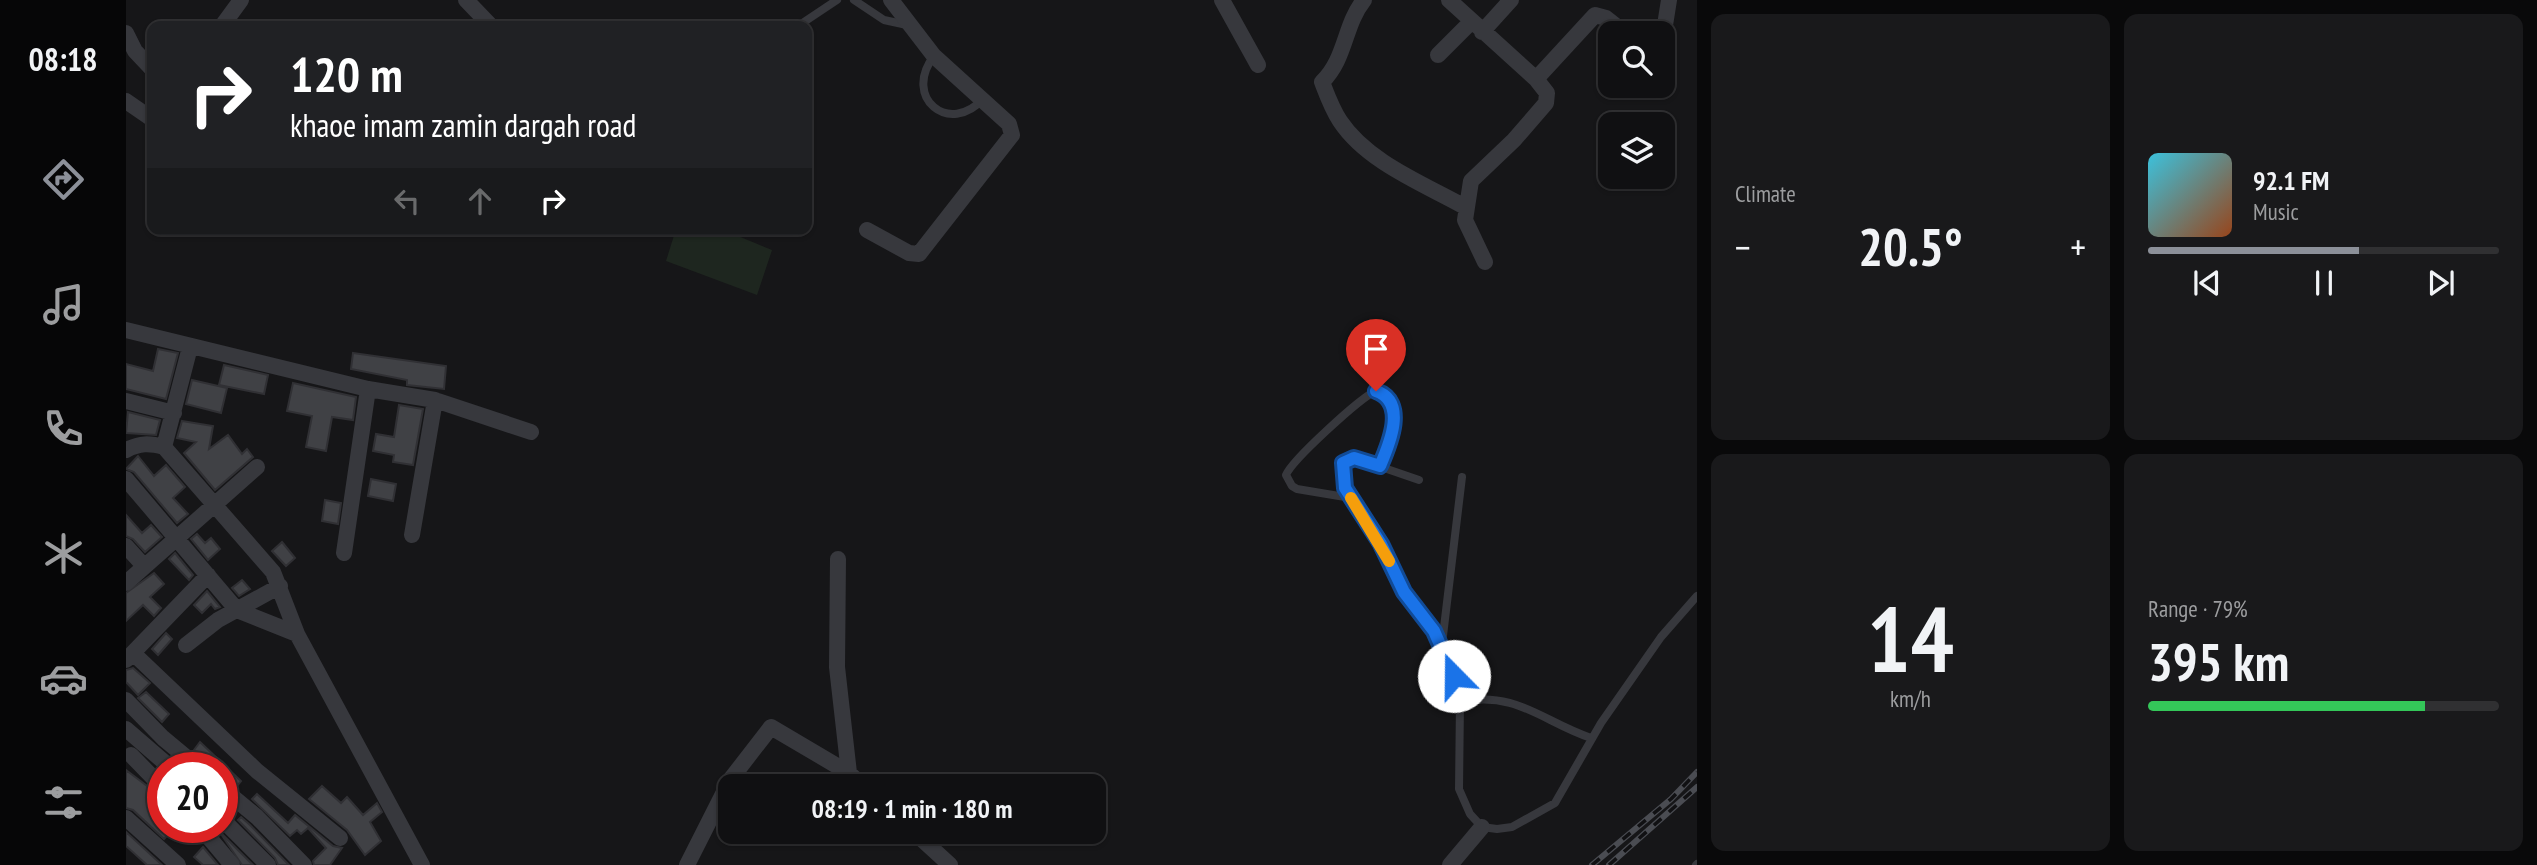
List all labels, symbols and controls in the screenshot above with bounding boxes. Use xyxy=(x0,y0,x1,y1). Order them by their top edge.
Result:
map controls xyxy=(1598,21,1675,189)
button: search xyxy=(1598,21,1675,98)
text: 08:18 xyxy=(28,38,98,80)
text: 120 m xyxy=(290,42,403,106)
icon: right xyxy=(175,49,266,140)
text: khaoe imam zamin dargah road xyxy=(290,104,636,146)
button: layers xyxy=(1598,112,1675,189)
icon: directions xyxy=(39,155,88,204)
text: 92.1 FM xyxy=(2253,164,2329,197)
text: Climate xyxy=(1735,179,1796,208)
icon: left xyxy=(388,182,426,220)
icon: ahead xyxy=(461,182,499,220)
icon: right xyxy=(534,182,572,220)
text: Music xyxy=(2253,197,2299,226)
text: 20.5° xyxy=(1858,213,1963,280)
text: − xyxy=(1735,222,1751,271)
text: + xyxy=(2070,222,2086,271)
icon: previous xyxy=(2188,264,2226,302)
icon: pause xyxy=(2305,264,2343,302)
icon: next xyxy=(2422,264,2460,302)
icon: music xyxy=(39,280,88,329)
pin xyxy=(1346,319,1406,391)
icon: arrive xyxy=(1357,330,1395,368)
icon: phone xyxy=(39,404,88,453)
icon: climate xyxy=(39,529,88,578)
text: 14 xyxy=(1867,579,1954,697)
text: Range · 79% xyxy=(2148,594,2248,623)
text: 395 km xyxy=(2148,628,2289,695)
position arrow xyxy=(1417,639,1491,713)
icon: car xyxy=(39,654,88,703)
text: km/h xyxy=(1890,684,1931,713)
speed limit sign: 20 xyxy=(147,752,238,843)
icon: filters xyxy=(39,778,88,827)
text: 08:19 · 1 min · 180 m xyxy=(812,792,1012,825)

